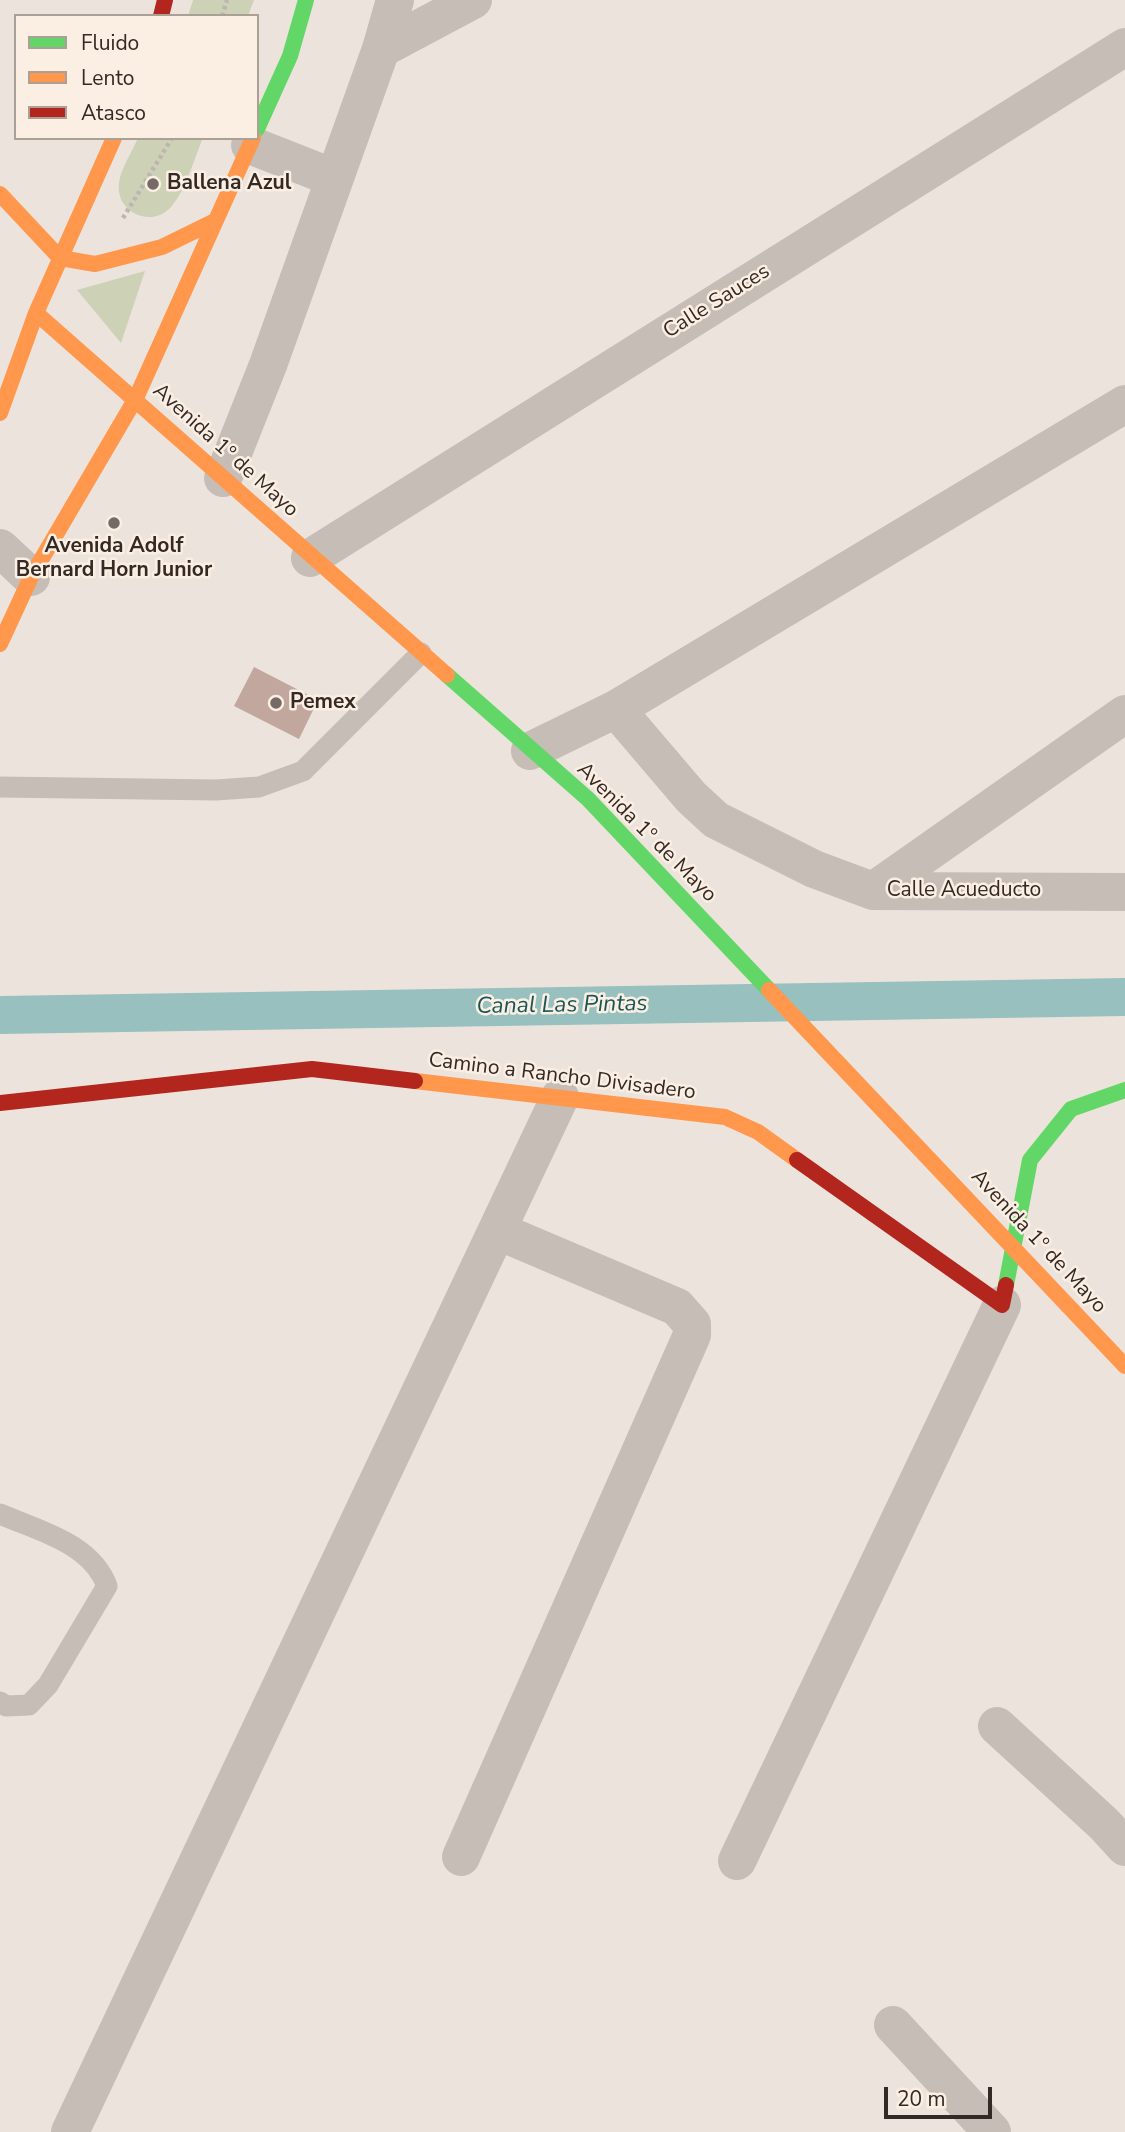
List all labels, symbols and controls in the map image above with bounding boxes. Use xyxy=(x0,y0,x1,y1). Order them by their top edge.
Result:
legend xyxy=(14,14,259,140)
text: Fluido xyxy=(81,29,139,57)
text: Lento xyxy=(81,64,134,92)
text: Atasco xyxy=(81,99,146,127)
place label: Ballena Azul xyxy=(167,171,291,197)
marker: Ballena Azul xyxy=(145,176,161,192)
street label: Calle Sauces xyxy=(659,259,775,345)
street label: Avenida 1º de Mayo xyxy=(147,379,303,523)
marker: Avenida Adolf Bernard Horn Junior xyxy=(106,515,122,531)
place label: Avenida Adolf Bernard Horn Junior xyxy=(16,534,212,584)
place label: Pemex xyxy=(290,690,356,716)
marker: Pemex xyxy=(268,695,284,711)
street label: Avenida 1º de Mayo xyxy=(571,758,721,908)
street label: Calle Acueducto xyxy=(887,878,1041,904)
water label: Canal Las Pintas xyxy=(476,991,648,1021)
street label: Camino a Rancho Divisadero xyxy=(427,1048,697,1106)
street label: Avenida 1º de Mayo xyxy=(965,1165,1111,1319)
scale bar xyxy=(887,2072,996,2116)
text: 20 m xyxy=(897,2085,946,2113)

